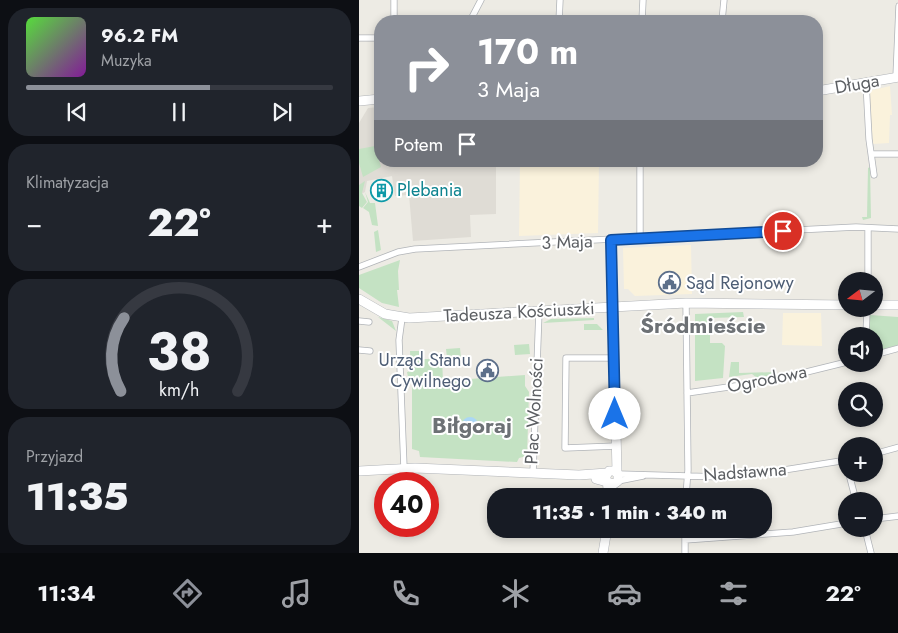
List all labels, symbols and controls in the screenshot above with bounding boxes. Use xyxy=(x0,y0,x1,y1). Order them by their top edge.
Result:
text: 96.2 FM xyxy=(101,22,178,49)
text: 170 m xyxy=(477,27,578,77)
icon: right xyxy=(394,35,459,100)
text: Muzyka xyxy=(101,49,152,72)
street label: Długa xyxy=(833,67,881,101)
text: 3 Maja xyxy=(477,73,540,105)
icon: previous xyxy=(63,98,91,126)
icon: pause xyxy=(165,98,193,126)
icon: next xyxy=(268,98,296,126)
icon: arrive xyxy=(453,130,481,158)
text: Potem xyxy=(394,131,443,158)
text: Klimatyzacja xyxy=(26,171,109,194)
place label: Plebania xyxy=(397,177,462,203)
building icon: Plebania xyxy=(369,178,393,202)
text: 22° xyxy=(147,195,211,250)
text: − xyxy=(26,203,43,244)
text: + xyxy=(316,203,333,244)
pin xyxy=(762,210,804,252)
icon: arrive xyxy=(769,217,797,245)
street label: 3 Maja xyxy=(541,228,593,256)
place label: Sąd Rejonowy xyxy=(686,270,794,296)
public building icon: Sąd Rejonowy xyxy=(658,271,682,295)
north arrow xyxy=(838,272,883,318)
map controls xyxy=(838,272,883,537)
street label: Tadeusza Kościuszki xyxy=(443,295,595,329)
district label: Śródmieście xyxy=(640,309,766,341)
text: 38 xyxy=(147,314,212,390)
button: sound xyxy=(838,327,883,372)
place label: Urząd Stanu Cywilnego xyxy=(379,347,471,394)
street label: Plac Wolności xyxy=(518,357,550,465)
public building icon: Urząd Stanu Cywilnego xyxy=(475,358,499,382)
street label: Ogrodowa xyxy=(725,359,809,399)
text: km/h xyxy=(159,377,200,403)
button: search xyxy=(838,382,883,427)
position arrow xyxy=(588,387,640,439)
district label: Biłgoraj xyxy=(432,409,512,441)
button: + xyxy=(838,437,883,482)
text: Przyjazd xyxy=(26,445,83,468)
street label: Nadstawna xyxy=(703,456,787,488)
text: 11:35 xyxy=(26,469,128,524)
speed limit sign: 40 xyxy=(374,472,439,537)
button: − xyxy=(838,492,883,537)
text: 11:35 · 1 min · 340 m xyxy=(532,499,727,526)
icon: directions xyxy=(170,576,205,611)
icon: music xyxy=(279,576,314,611)
icon: phone xyxy=(388,576,423,611)
icon: climate xyxy=(498,576,533,611)
icon: car xyxy=(607,576,642,611)
icon: filters xyxy=(716,576,751,611)
text: 11:34 xyxy=(37,577,96,609)
text: 22° xyxy=(825,577,861,609)

